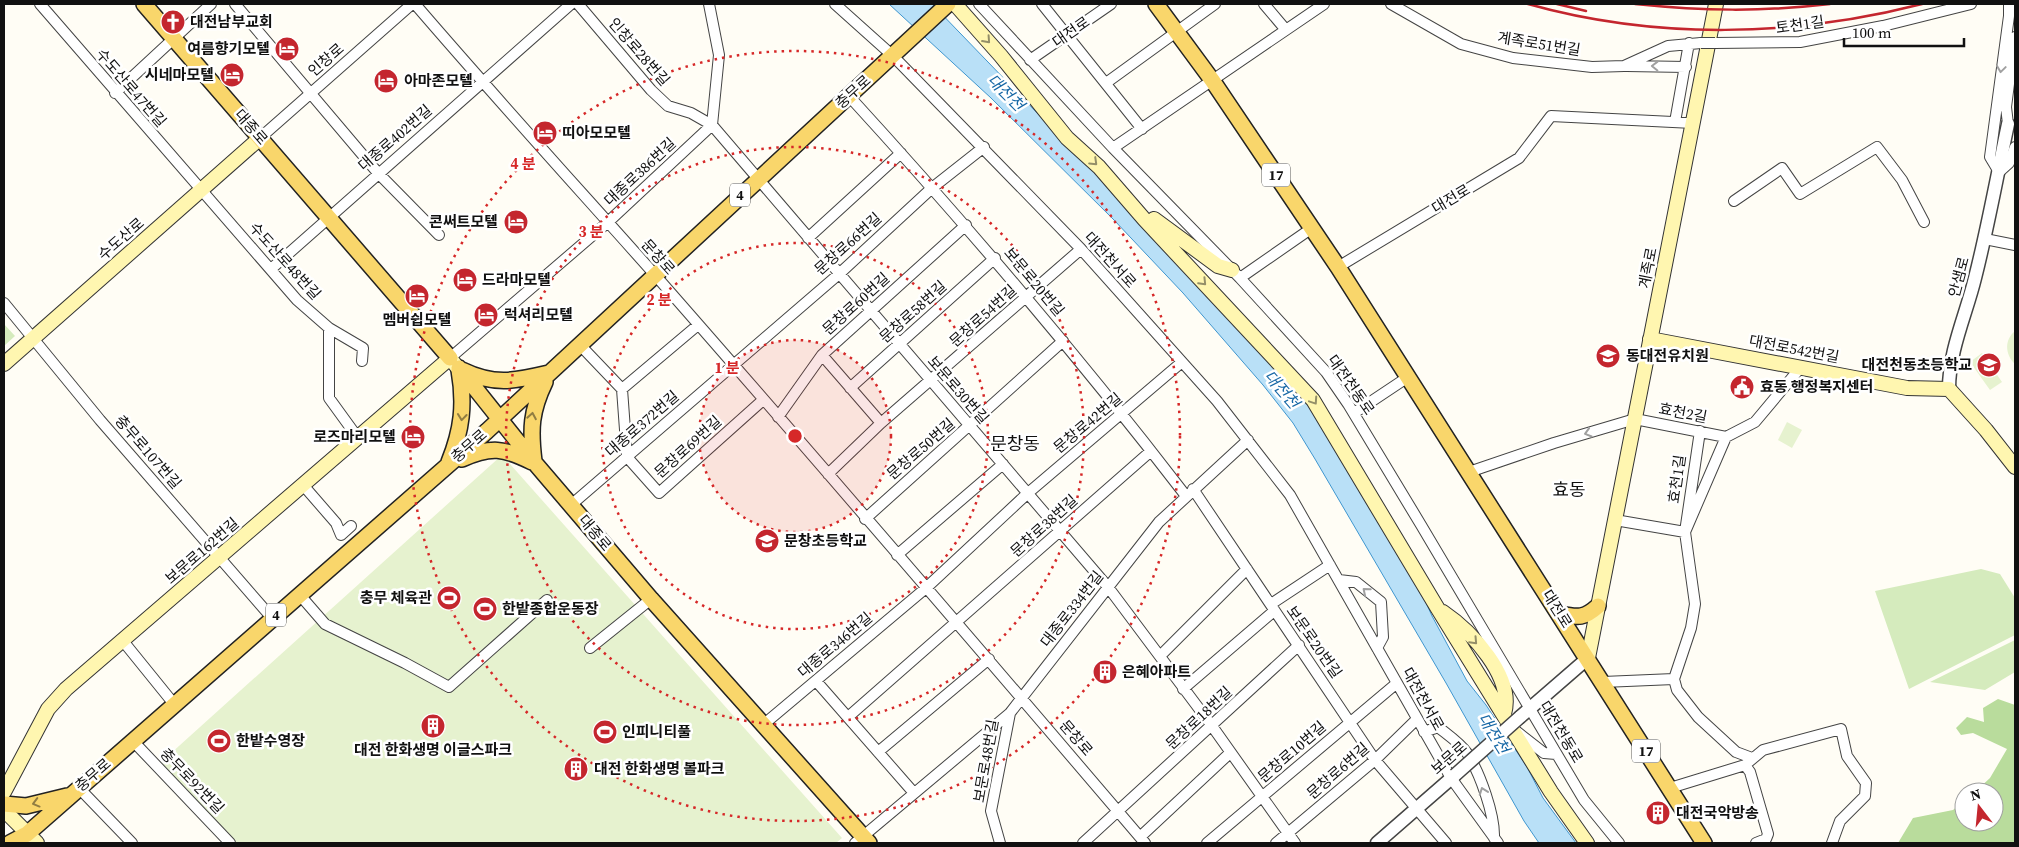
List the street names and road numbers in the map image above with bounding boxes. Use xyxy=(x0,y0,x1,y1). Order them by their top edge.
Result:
street label: 대전로 xyxy=(1048,11,1094,52)
street label: 토천1길 xyxy=(1774,11,1826,38)
street label: 인창로28번길 xyxy=(604,13,675,90)
street label: 계족로51번길 xyxy=(1496,27,1582,60)
street label: 인창로 xyxy=(303,38,348,81)
street label: 수도산로47번길 xyxy=(91,44,171,131)
street label: 충무로 xyxy=(830,70,875,113)
street label: 대종로402번길 xyxy=(353,100,436,176)
street label: 대종로 xyxy=(230,104,273,149)
street label: 대종로386번길 xyxy=(599,133,680,211)
road number: 17 xyxy=(1262,164,1290,186)
street label: 대전로 xyxy=(1428,179,1474,218)
road number: 4 xyxy=(730,184,750,206)
street label: 문창로66번길 xyxy=(809,208,886,280)
street label: 수도산로 xyxy=(93,213,148,265)
street label: 수도산로48번길 xyxy=(245,217,326,304)
street label: 대전천서로 xyxy=(1079,227,1141,292)
street label: 문창로 xyxy=(637,234,680,279)
street label: 보문로20번길 xyxy=(999,243,1069,321)
street label: 계족로 xyxy=(1633,246,1662,290)
street label: 안샘로 xyxy=(1943,254,1974,300)
street label: 문창로60번길 xyxy=(817,268,894,340)
street label: 문창로58번길 xyxy=(874,276,951,348)
street label: 문창로54번길 xyxy=(944,280,1021,352)
street label: 대전로542번길 xyxy=(1747,329,1841,368)
street label: 대전천동로 xyxy=(1323,350,1380,419)
street label: 보문로30번길 xyxy=(923,351,994,428)
street label: 대종로372번길 xyxy=(600,386,683,462)
street label: 문창로42번길 xyxy=(1049,388,1127,458)
street label: 효천2길 xyxy=(1657,398,1709,427)
street label: 충무로107번길 xyxy=(110,410,186,493)
street label: 문창로69번길 xyxy=(649,411,726,483)
street label: 문창로50번길 xyxy=(882,413,959,484)
street label: 충무로 xyxy=(446,424,491,467)
street label: 효천1길 xyxy=(1663,453,1690,505)
street label: 문창로38번길 xyxy=(1005,490,1082,562)
street label: 대종로 xyxy=(574,510,617,555)
street label: 보문로162번길 xyxy=(160,513,243,589)
street label: 대종로334번길 xyxy=(1035,566,1108,651)
street label: 대전로 xyxy=(1538,586,1577,632)
street label: 보문로20번길 xyxy=(1282,601,1347,682)
road number: 4 xyxy=(266,604,286,626)
street label: 대종로346번길 xyxy=(793,607,876,682)
street label: 대전천서로 xyxy=(1398,663,1449,734)
street label: 문창로18번길 xyxy=(1161,681,1237,754)
street label: 대전천동로 xyxy=(1535,697,1588,767)
street label: 문창로 xyxy=(1055,715,1098,760)
street label: 문창로10번길 xyxy=(1253,716,1330,787)
street label: 보문로48번길 xyxy=(968,718,1003,804)
street label: 보문로 xyxy=(1426,736,1471,779)
street label: 문창로6번길 xyxy=(1302,738,1373,804)
road number: 17 xyxy=(1632,739,1660,762)
street label: 충무로92번길 xyxy=(156,743,229,818)
street label: 충무로 xyxy=(70,753,115,796)

